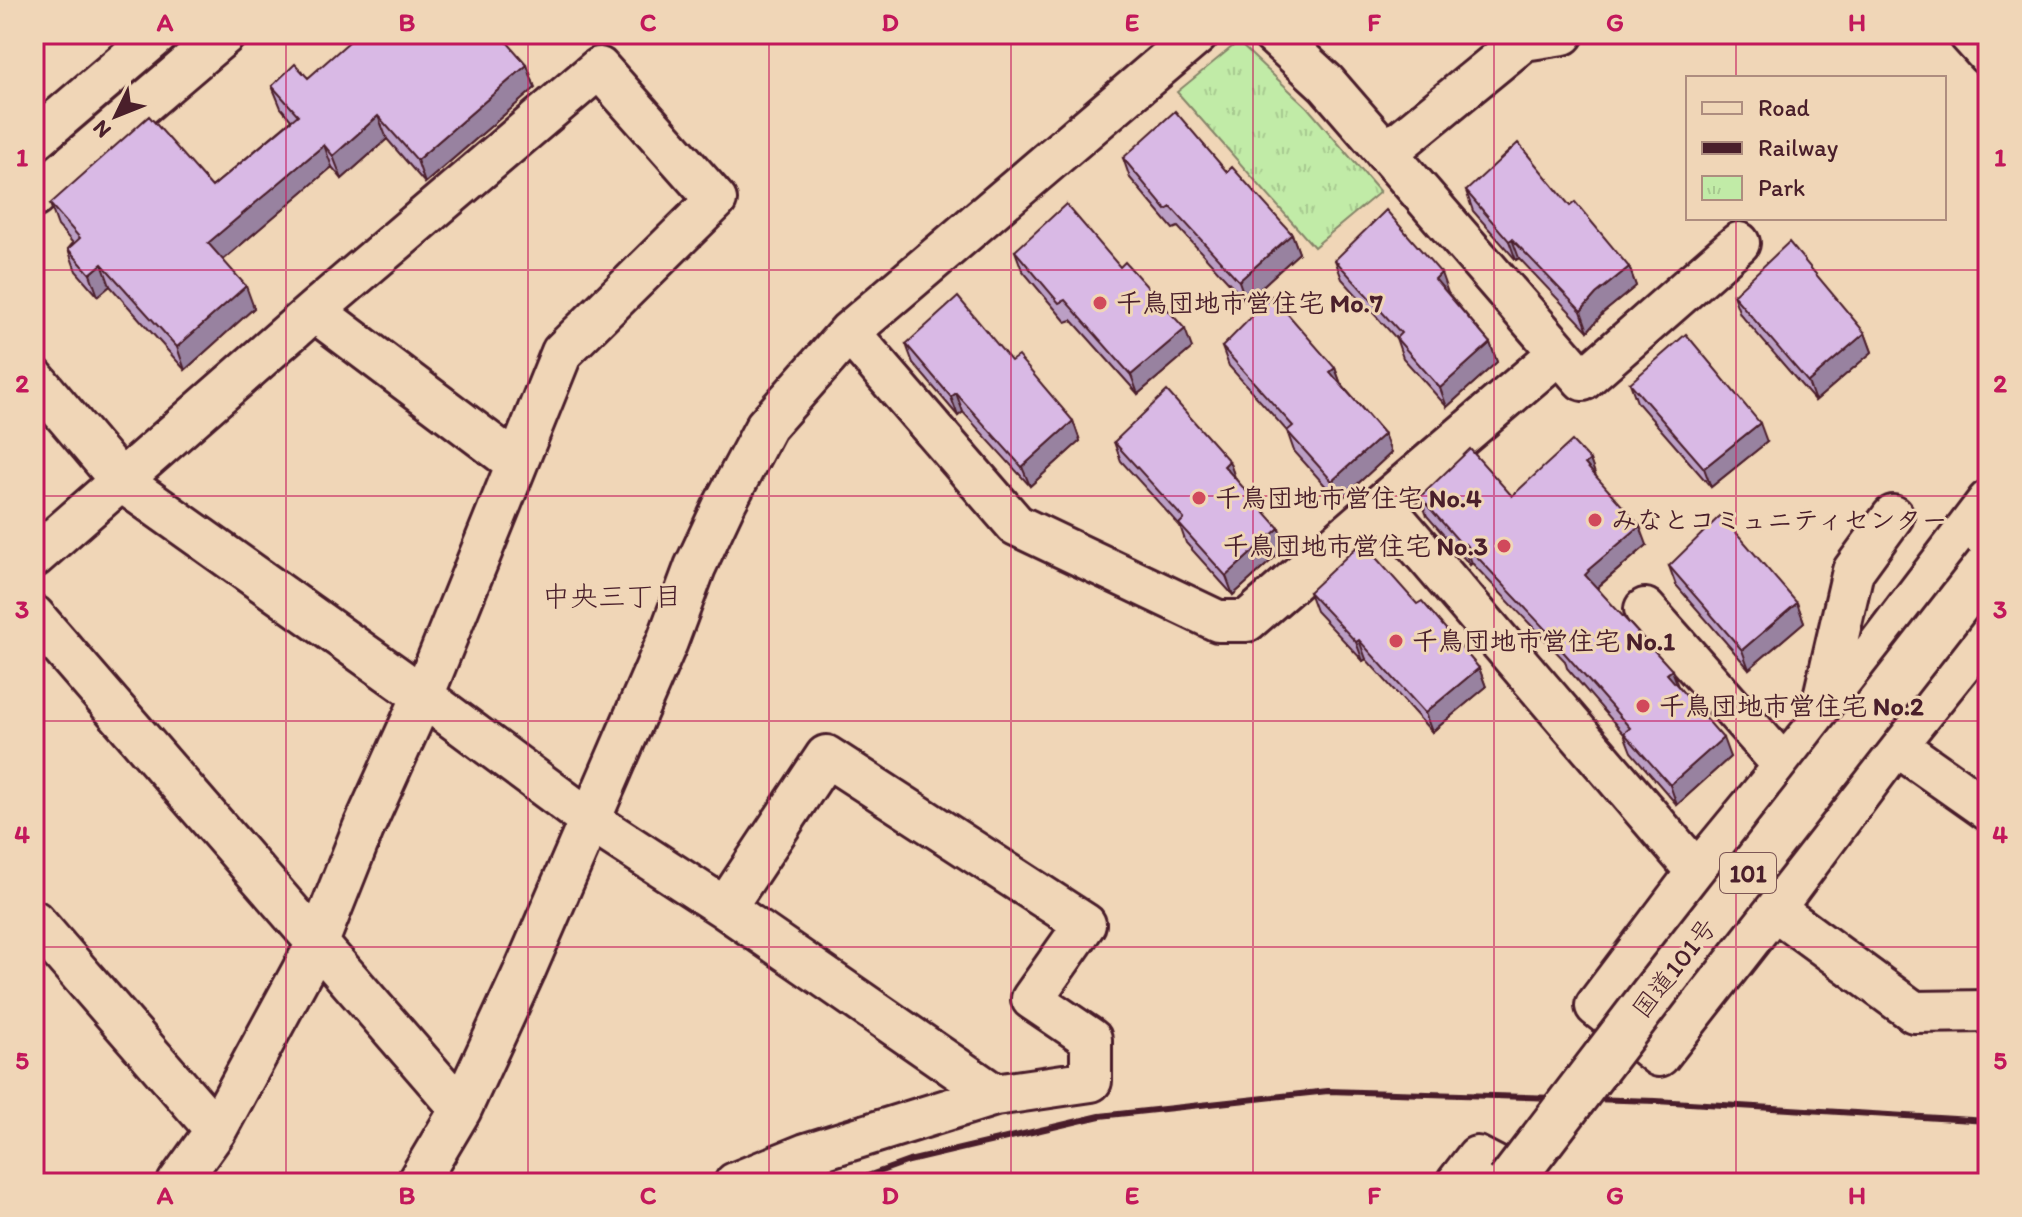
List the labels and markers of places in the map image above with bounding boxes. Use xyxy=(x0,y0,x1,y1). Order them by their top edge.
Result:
place label: 千鳥団地市営住宅 Mo.7 xyxy=(1116,287,1383,319)
marker: 千鳥団地市営住宅 Mo.7 xyxy=(1091,294,1109,312)
place label: 千鳥団地市営住宅 No.4 xyxy=(1215,482,1482,514)
marker: 千鳥団地市営住宅 No.4 xyxy=(1190,489,1208,507)
place label: みなとコミュニティセンター xyxy=(1611,504,1947,536)
marker: みなとコミュニティセンター xyxy=(1586,511,1604,529)
place label: 千鳥団地市営住宅 No.3 xyxy=(1223,530,1488,562)
marker: 千鳥団地市営住宅 No.3 xyxy=(1495,537,1513,555)
place label: 千鳥団地市営住宅 No.1 xyxy=(1412,625,1675,657)
marker: 千鳥団地市営住宅 No.1 xyxy=(1387,632,1405,650)
place label: 千鳥団地市営住宅 No.2 xyxy=(1659,690,1924,722)
marker: 千鳥団地市営住宅 No.2 xyxy=(1634,697,1652,715)

